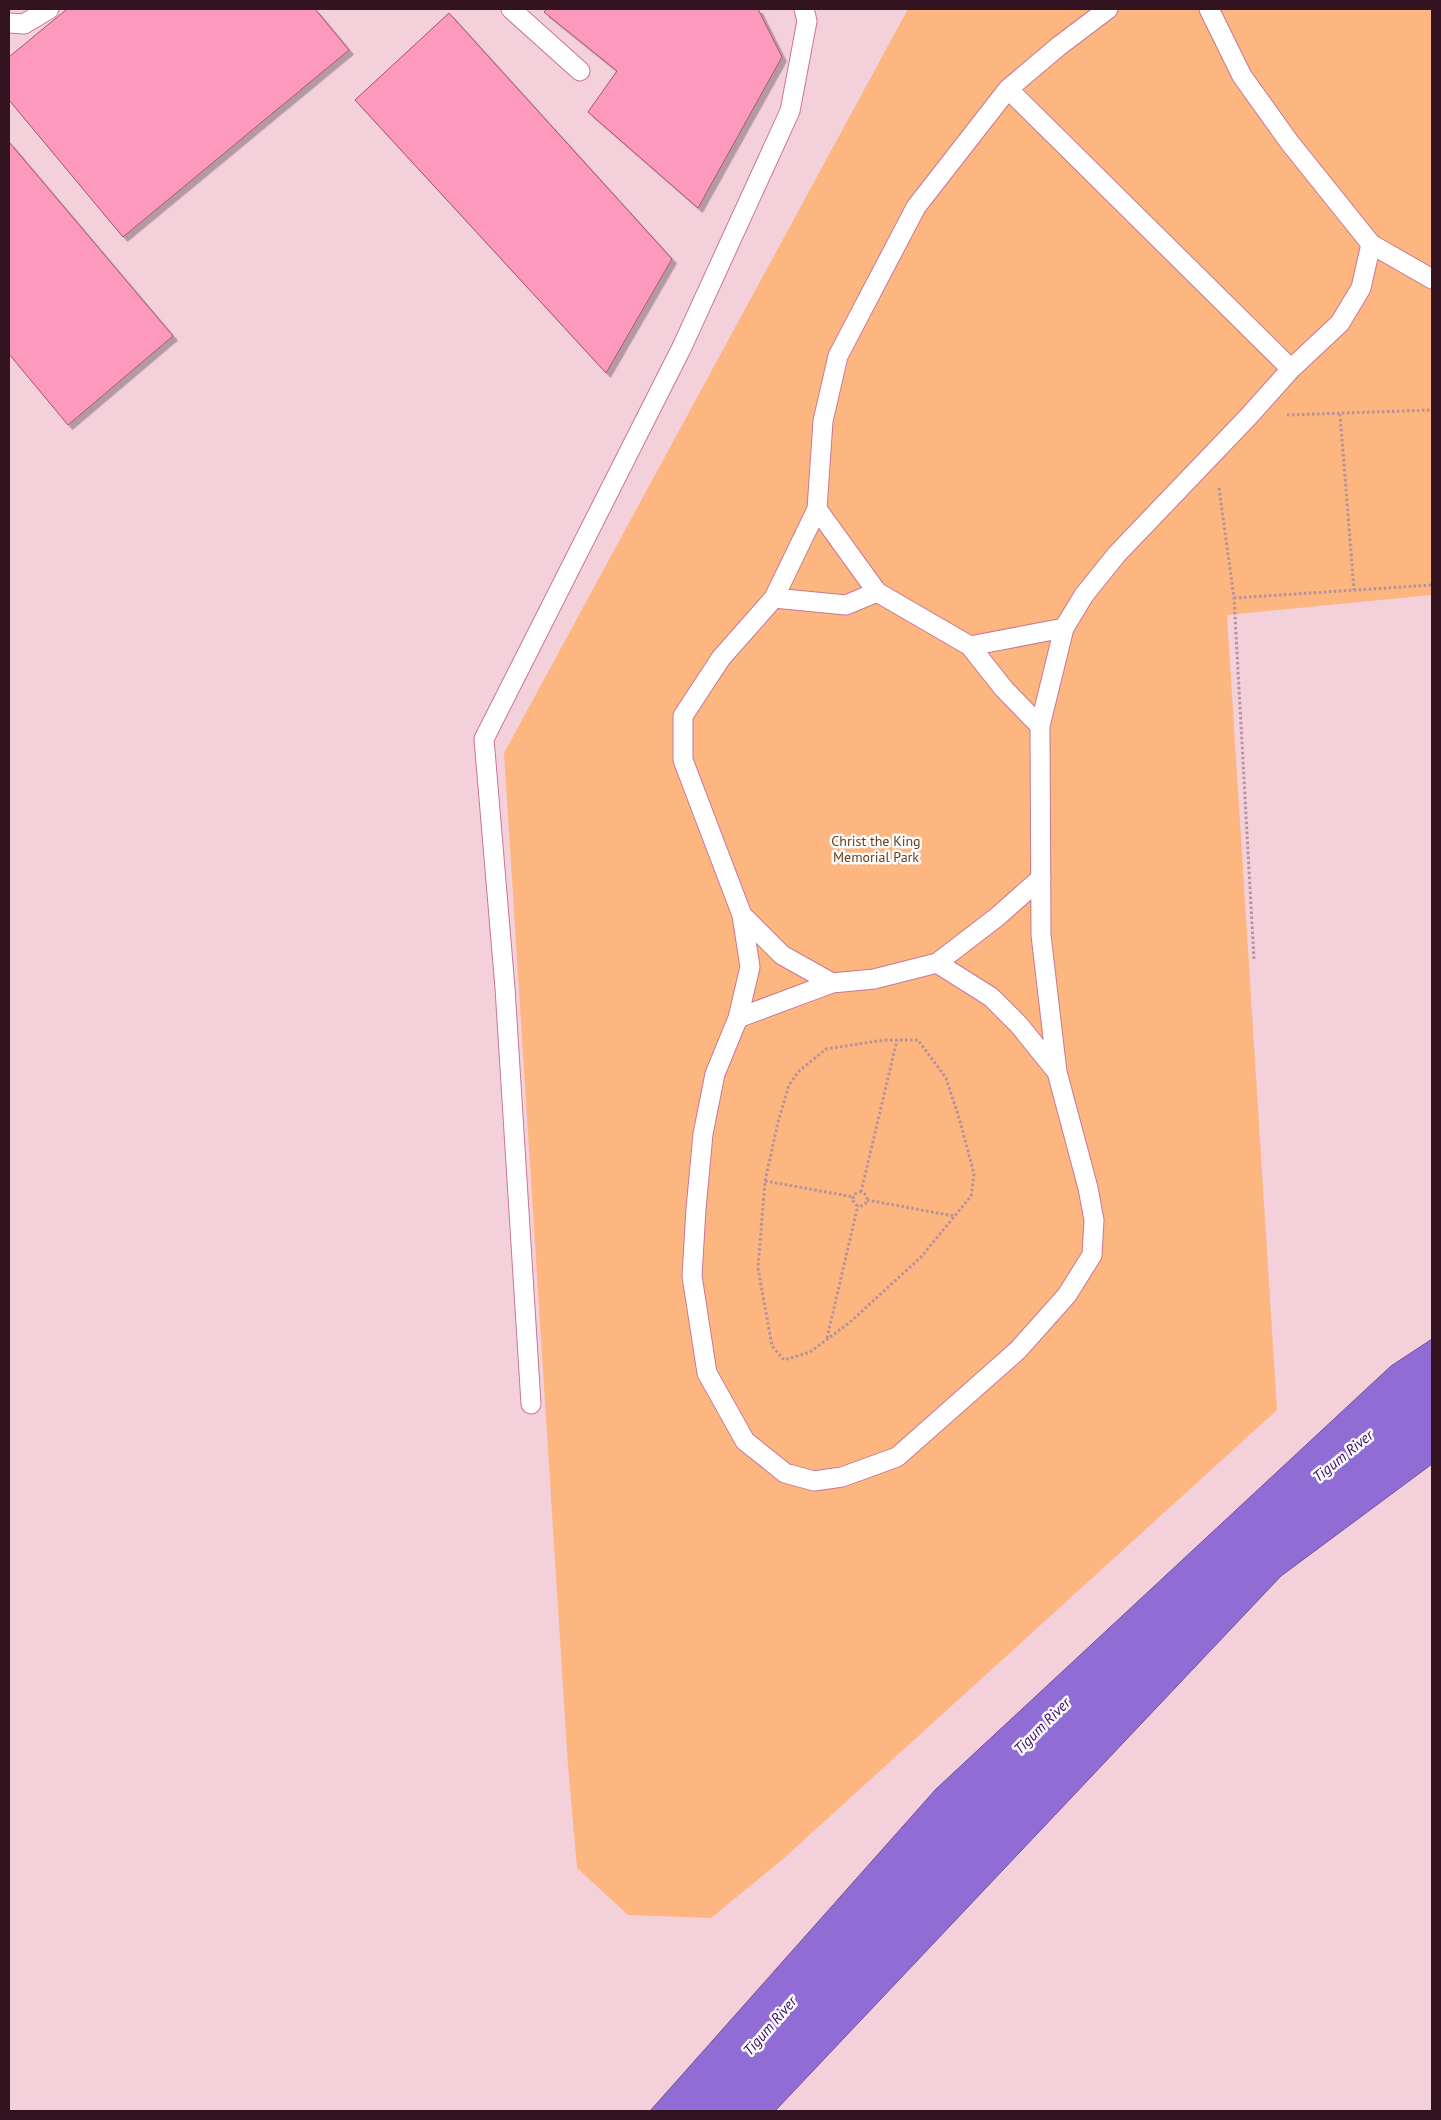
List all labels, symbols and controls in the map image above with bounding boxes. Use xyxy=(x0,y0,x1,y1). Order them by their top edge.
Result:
park label: Christ the King Memorial Park xyxy=(831,832,921,866)
water label: Tigum River xyxy=(1309,1425,1378,1486)
water label: Tigum River xyxy=(1009,1693,1075,1758)
water label: Tigum River xyxy=(739,1991,801,2059)

